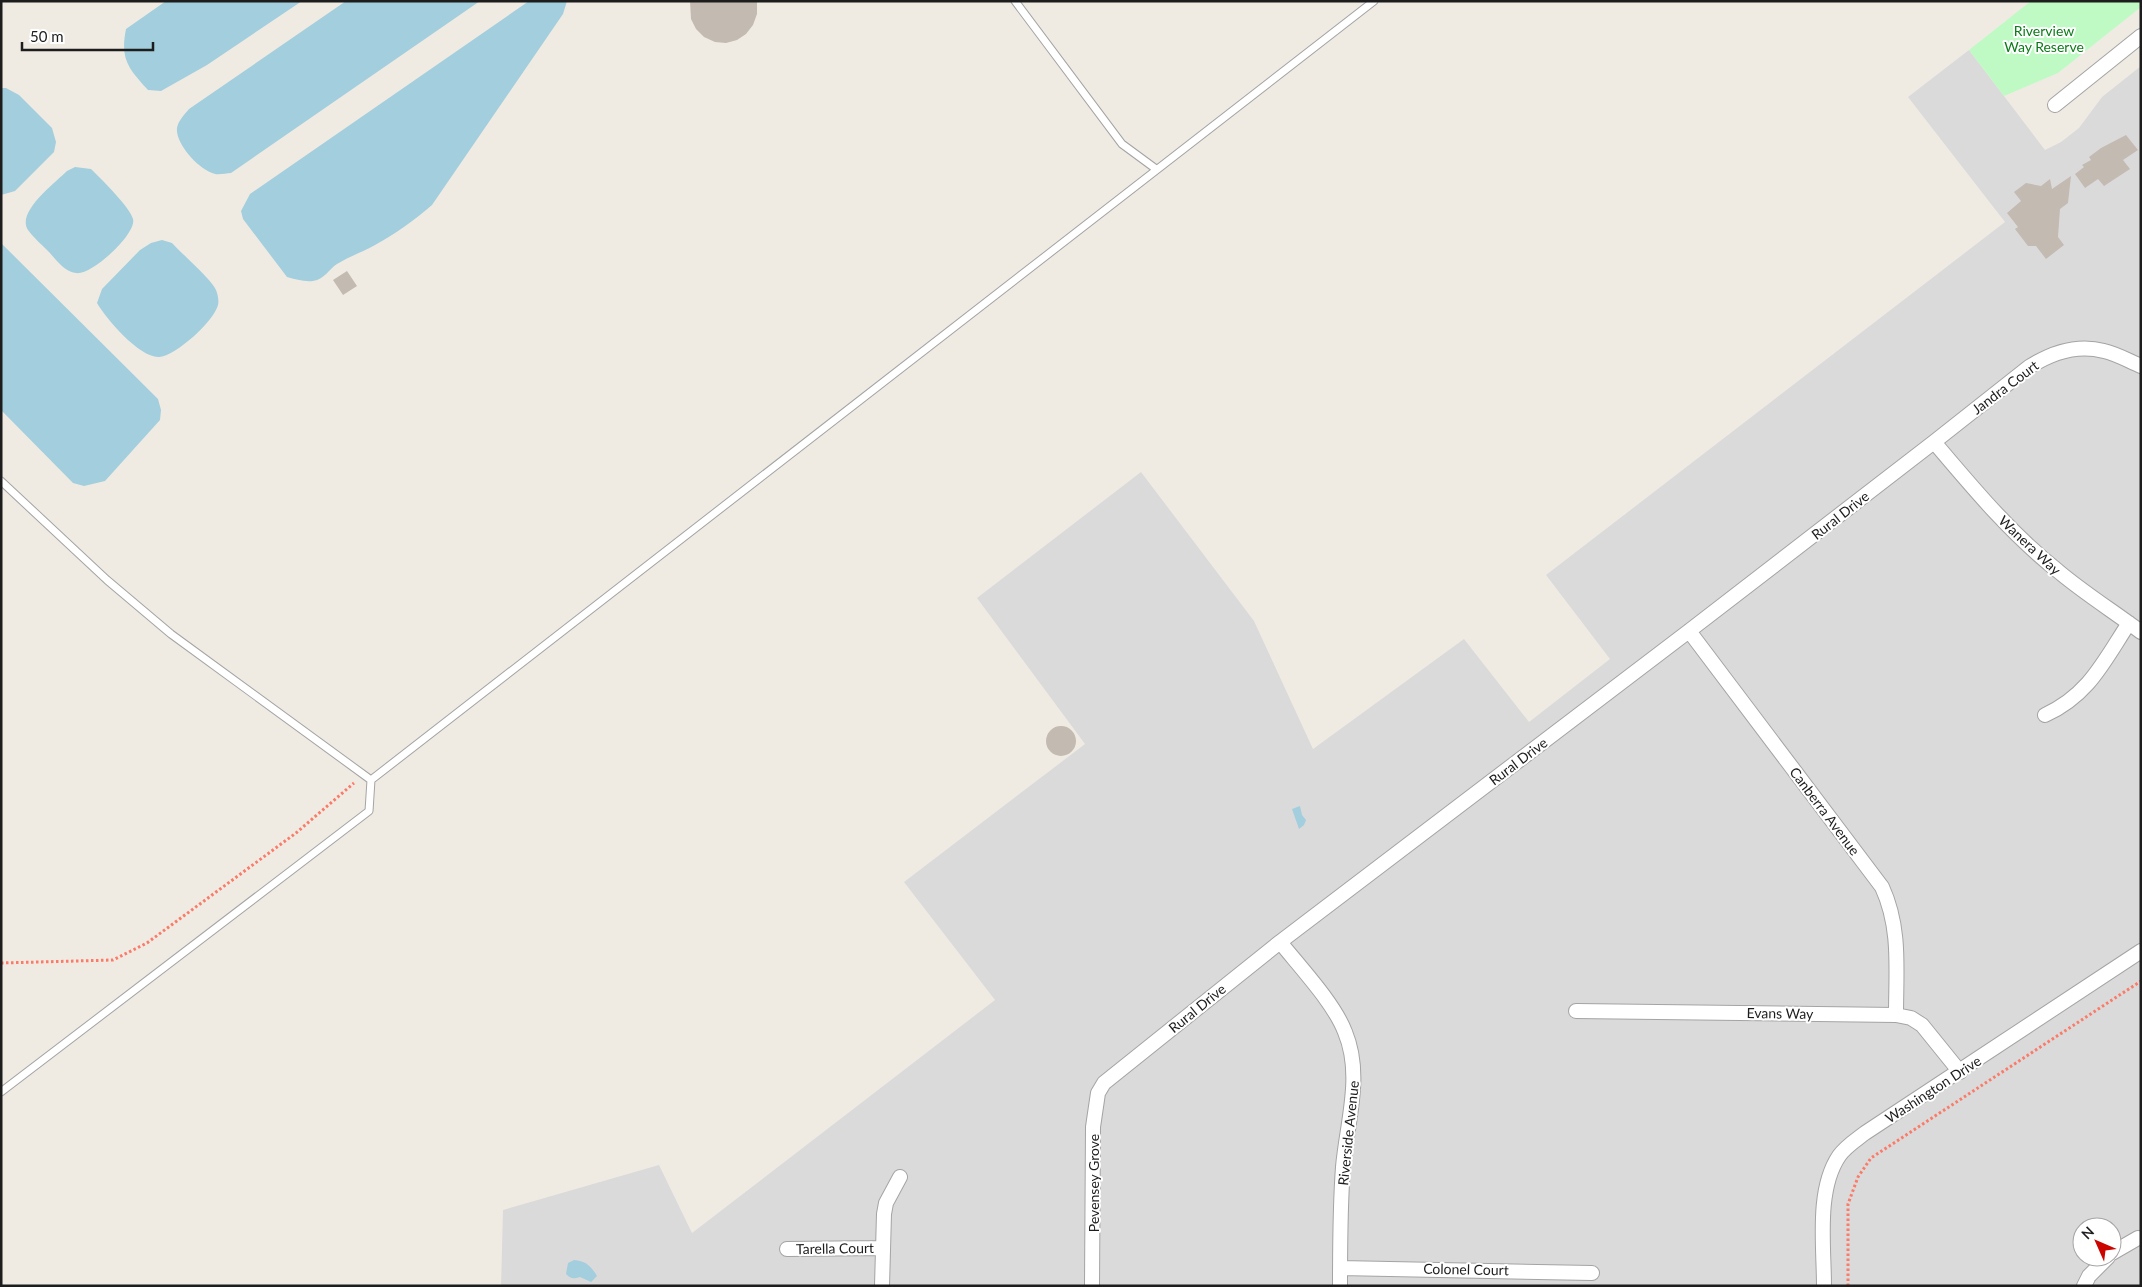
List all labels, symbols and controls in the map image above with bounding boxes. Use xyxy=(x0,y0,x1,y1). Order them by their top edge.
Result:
scale bar xyxy=(22,20,154,52)
park label: Riverview Way Reserve xyxy=(2004,22,2084,55)
text: 50 m xyxy=(30,27,64,45)
street label: Jandra Court xyxy=(1968,356,2042,418)
street label: Rural Drive xyxy=(1808,487,1872,543)
street label: Wanera Way xyxy=(1995,512,2065,579)
street label: Rural Drive xyxy=(1486,734,1550,788)
street label: Canberra Avenue xyxy=(1786,764,1864,858)
street label: Rural Drive xyxy=(1165,980,1229,1036)
street label: Evans Way xyxy=(1746,1004,1814,1022)
street label: Washington Drive xyxy=(1882,1052,1984,1126)
street label: Riverside Avenue xyxy=(1334,1080,1362,1186)
street label: Pevensey Grove xyxy=(1085,1134,1102,1232)
north arrow xyxy=(2072,1217,2122,1267)
text: N xyxy=(2078,1223,2097,1242)
street label: Tarella Court xyxy=(796,1239,874,1257)
street label: Colonel Court xyxy=(1423,1260,1509,1278)

